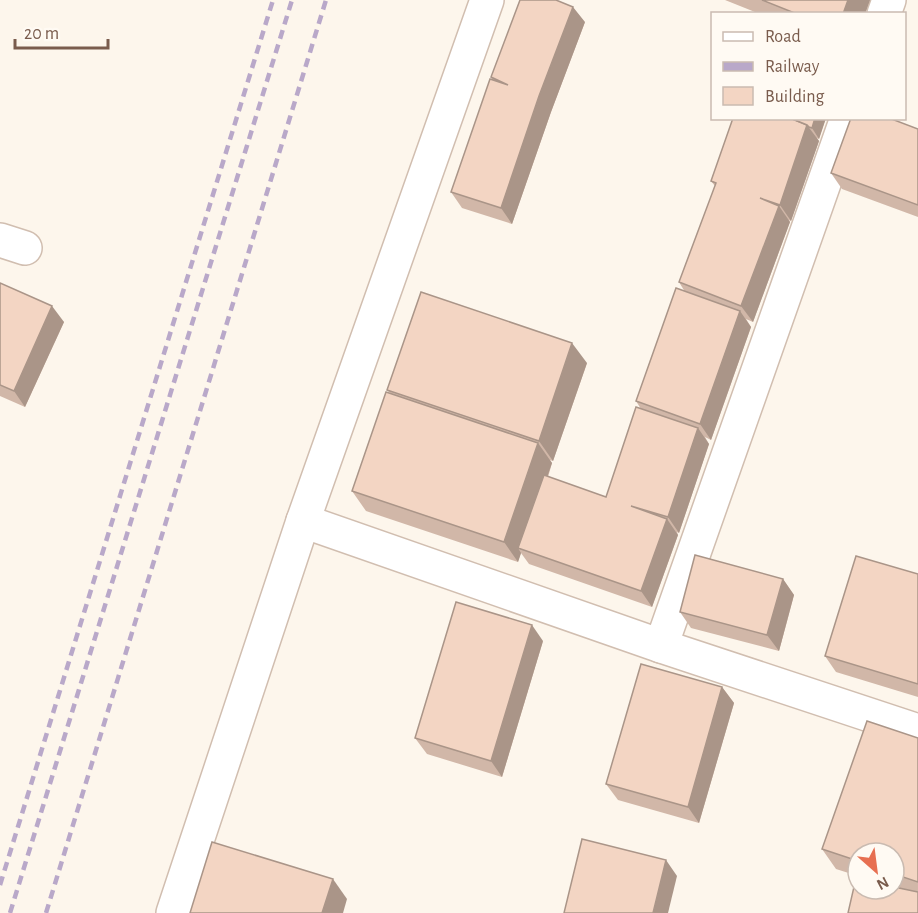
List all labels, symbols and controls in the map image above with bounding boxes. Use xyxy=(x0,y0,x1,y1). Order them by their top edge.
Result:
scale bar xyxy=(15,12,108,50)
legend xyxy=(711,12,906,120)
text: 20 m xyxy=(24,25,59,43)
text: Road xyxy=(765,28,801,46)
text: Railway xyxy=(765,58,820,76)
text: Building xyxy=(765,88,825,106)
north arrow xyxy=(846,841,906,901)
text: N xyxy=(874,874,891,893)

